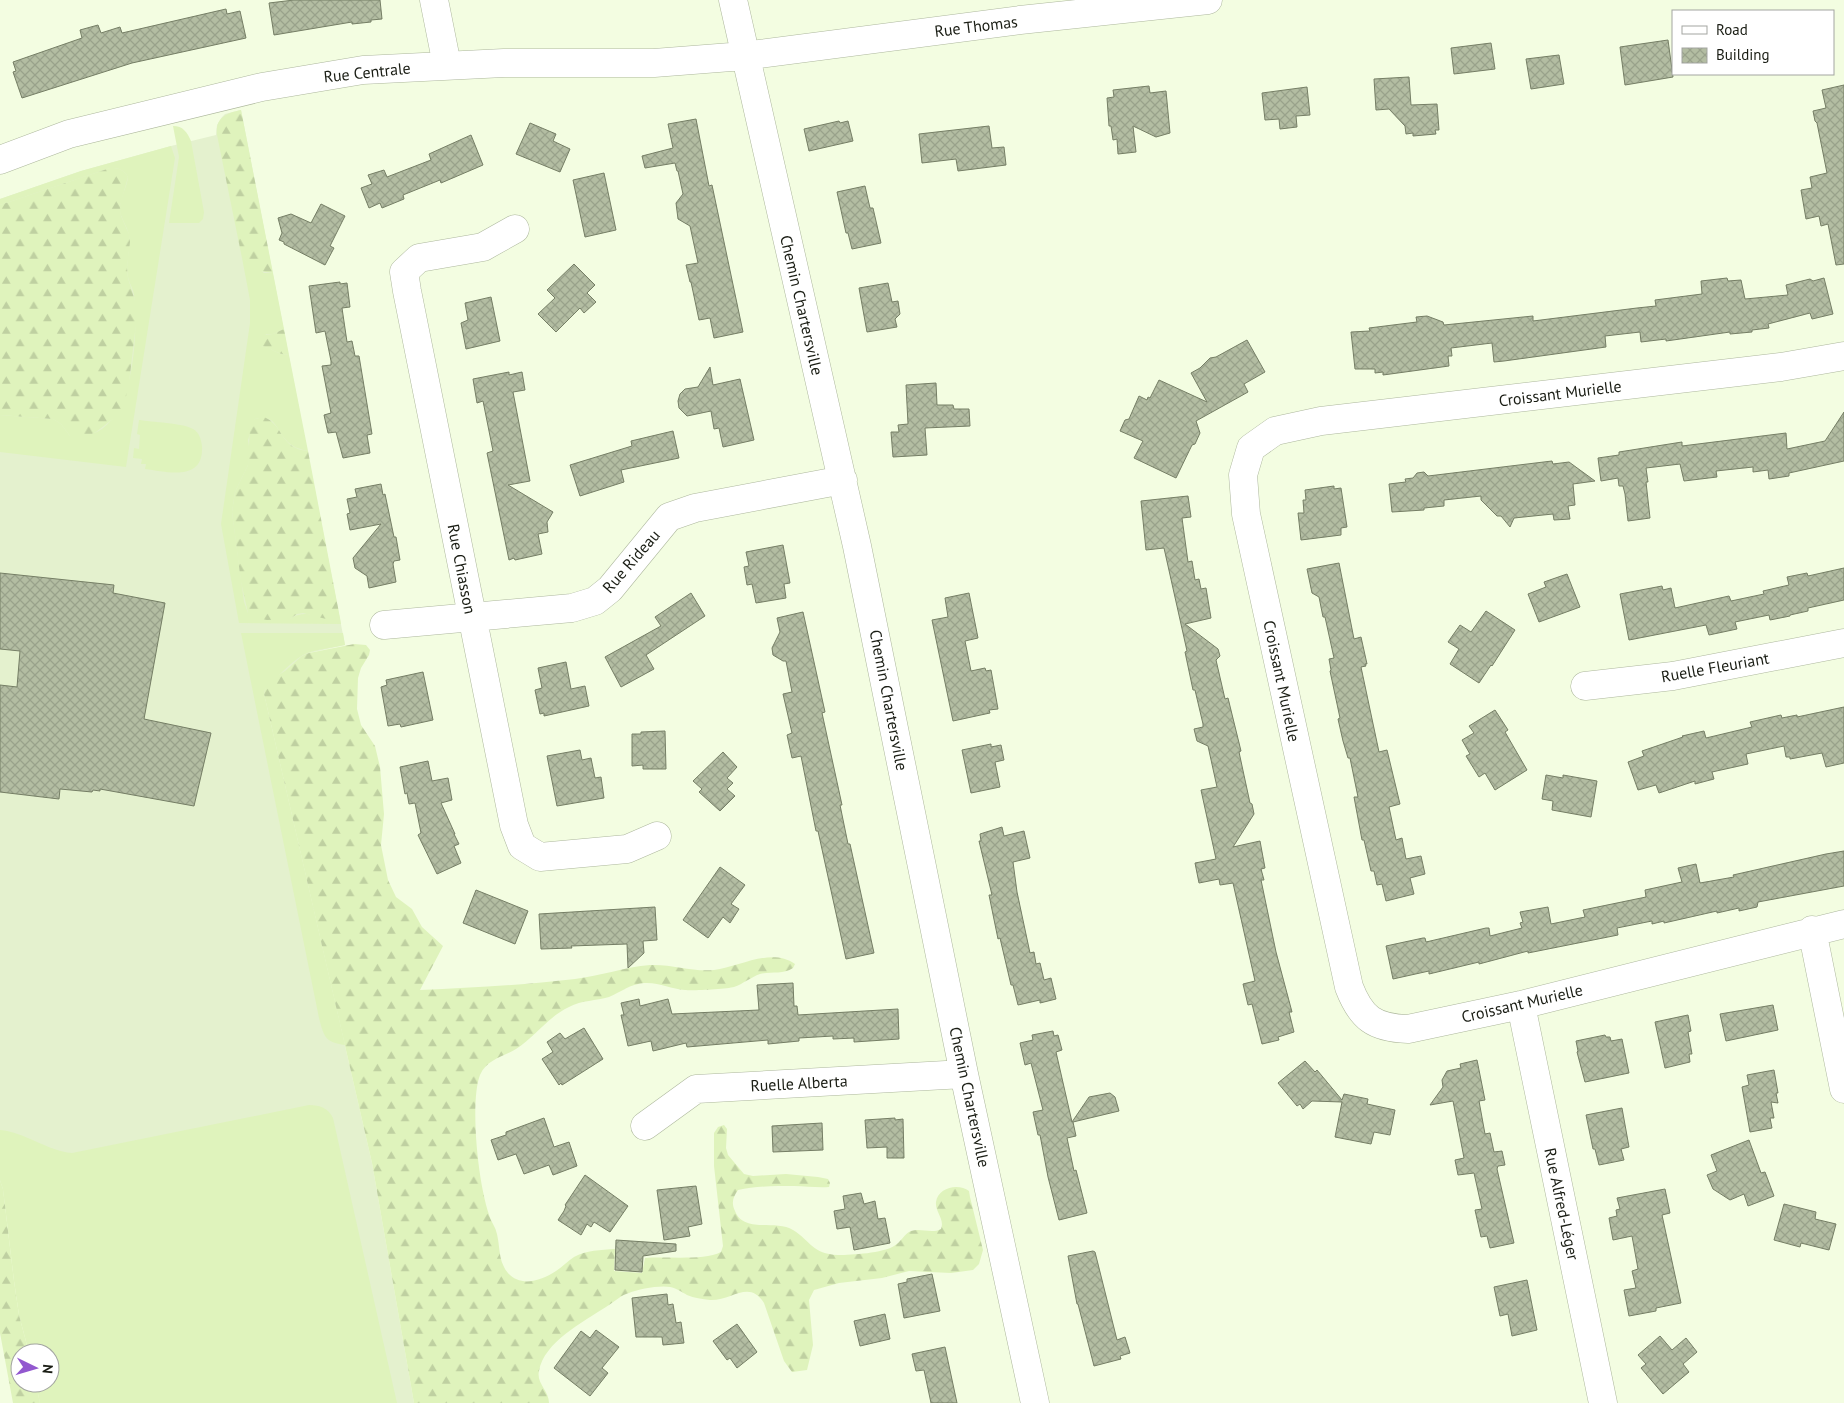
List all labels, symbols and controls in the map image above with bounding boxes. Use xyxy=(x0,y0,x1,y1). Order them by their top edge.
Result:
legend xyxy=(1672,10,1834,75)
street label: Rue Thomas xyxy=(933,11,1019,41)
text: Road xyxy=(1716,20,1748,39)
text: Building xyxy=(1716,45,1770,64)
street label: Rue Centrale xyxy=(322,57,412,87)
street label: Chemin Chartersville xyxy=(776,233,828,377)
street label: Croissant Murielle xyxy=(1497,376,1623,410)
street label: Rue Chiasson xyxy=(443,522,481,616)
street label: Rue Rideau xyxy=(598,525,664,597)
street label: Croissant Murielle xyxy=(1259,618,1305,744)
street label: Chemin Chartersville xyxy=(866,628,912,772)
street label: Ruelle Fleuriant xyxy=(1659,648,1771,686)
street label: Croissant Murielle xyxy=(1460,979,1584,1027)
street label: Chemin Chartersville xyxy=(945,1025,995,1169)
street label: Ruelle Alberta xyxy=(750,1070,848,1096)
street label: Rue Alfred-Léger xyxy=(1540,1146,1584,1263)
north arrow xyxy=(10,1343,60,1393)
text: N xyxy=(39,1364,57,1375)

